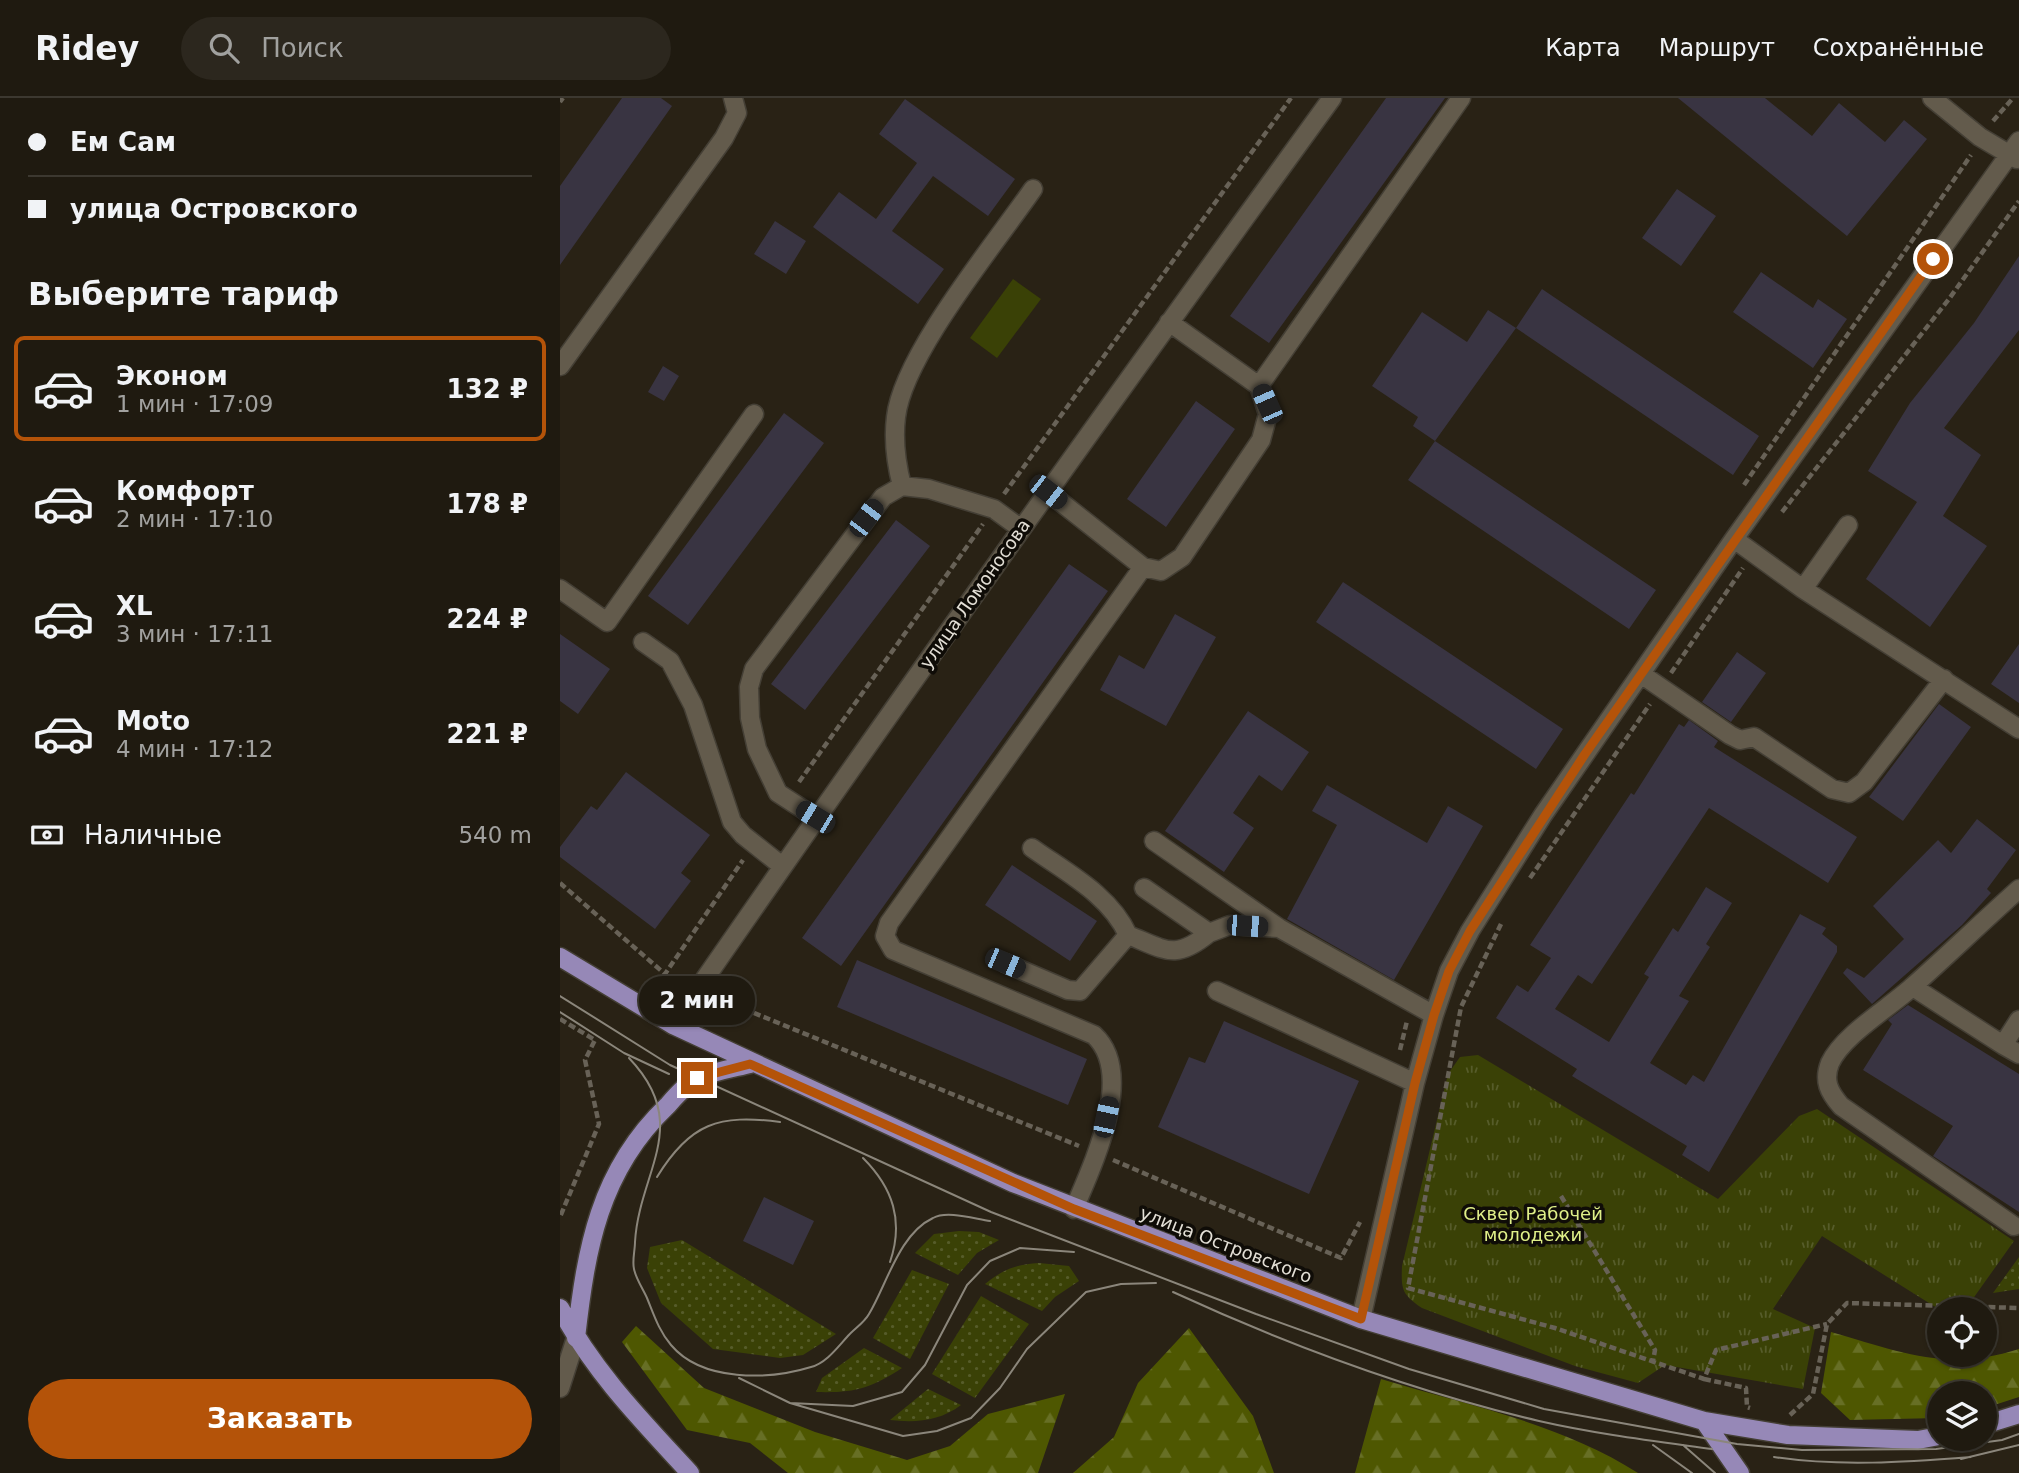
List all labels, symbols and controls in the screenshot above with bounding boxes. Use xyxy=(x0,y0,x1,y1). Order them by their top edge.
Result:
search box xyxy=(181,17,671,80)
text: Ridey xyxy=(35,29,139,68)
icon: search xyxy=(205,29,243,67)
text: Поиск xyxy=(261,33,344,63)
text: Карта xyxy=(1545,34,1621,62)
text: Маршрут xyxy=(1659,34,1775,62)
text: Сохранённые xyxy=(1813,34,1984,62)
text: Ем Сам xyxy=(70,127,176,157)
text: улица Островского xyxy=(70,194,358,224)
route start xyxy=(1917,243,1949,275)
text: Выберите тариф xyxy=(28,275,339,313)
icon: car xyxy=(32,357,95,420)
text: Эконом xyxy=(116,361,228,391)
text: 132 ₽ xyxy=(447,374,528,404)
car xyxy=(1249,381,1286,427)
text: 1 мин · 17:09 xyxy=(116,391,274,417)
car xyxy=(1025,471,1072,513)
icon: car xyxy=(32,472,95,535)
text: Комфорт xyxy=(116,476,254,506)
text: 178 ₽ xyxy=(447,489,528,519)
car xyxy=(845,495,888,541)
text: 2 мин · 17:10 xyxy=(116,506,274,532)
street label: улица Ломоносова xyxy=(915,515,1034,672)
icon: car xyxy=(32,587,95,650)
text: XL xyxy=(116,591,153,621)
text: 224 ₽ xyxy=(447,604,528,634)
text: 3 мин · 17:11 xyxy=(116,621,274,647)
icon: car xyxy=(32,702,95,765)
text: Moto xyxy=(116,706,190,736)
text: 221 ₽ xyxy=(447,719,528,749)
text: 4 мин · 17:12 xyxy=(116,736,274,762)
car xyxy=(792,797,839,837)
icon: cash xyxy=(28,816,66,854)
text: Наличные xyxy=(84,820,222,850)
text: 540 m xyxy=(458,822,532,848)
car xyxy=(1226,914,1269,938)
car xyxy=(982,945,1029,981)
callout: 2 мин xyxy=(639,976,755,1026)
text: 2 мин xyxy=(660,987,734,1013)
route end xyxy=(681,1062,713,1094)
car xyxy=(1092,1094,1121,1140)
street label: улица Островского xyxy=(1137,1202,1315,1287)
park label: Сквер Рабочей молодежи xyxy=(1463,1203,1603,1245)
map controls xyxy=(1927,1297,1997,1451)
button: locate xyxy=(1927,1297,1997,1367)
button: Заказать xyxy=(28,1379,532,1459)
button: layers xyxy=(1927,1381,1997,1451)

